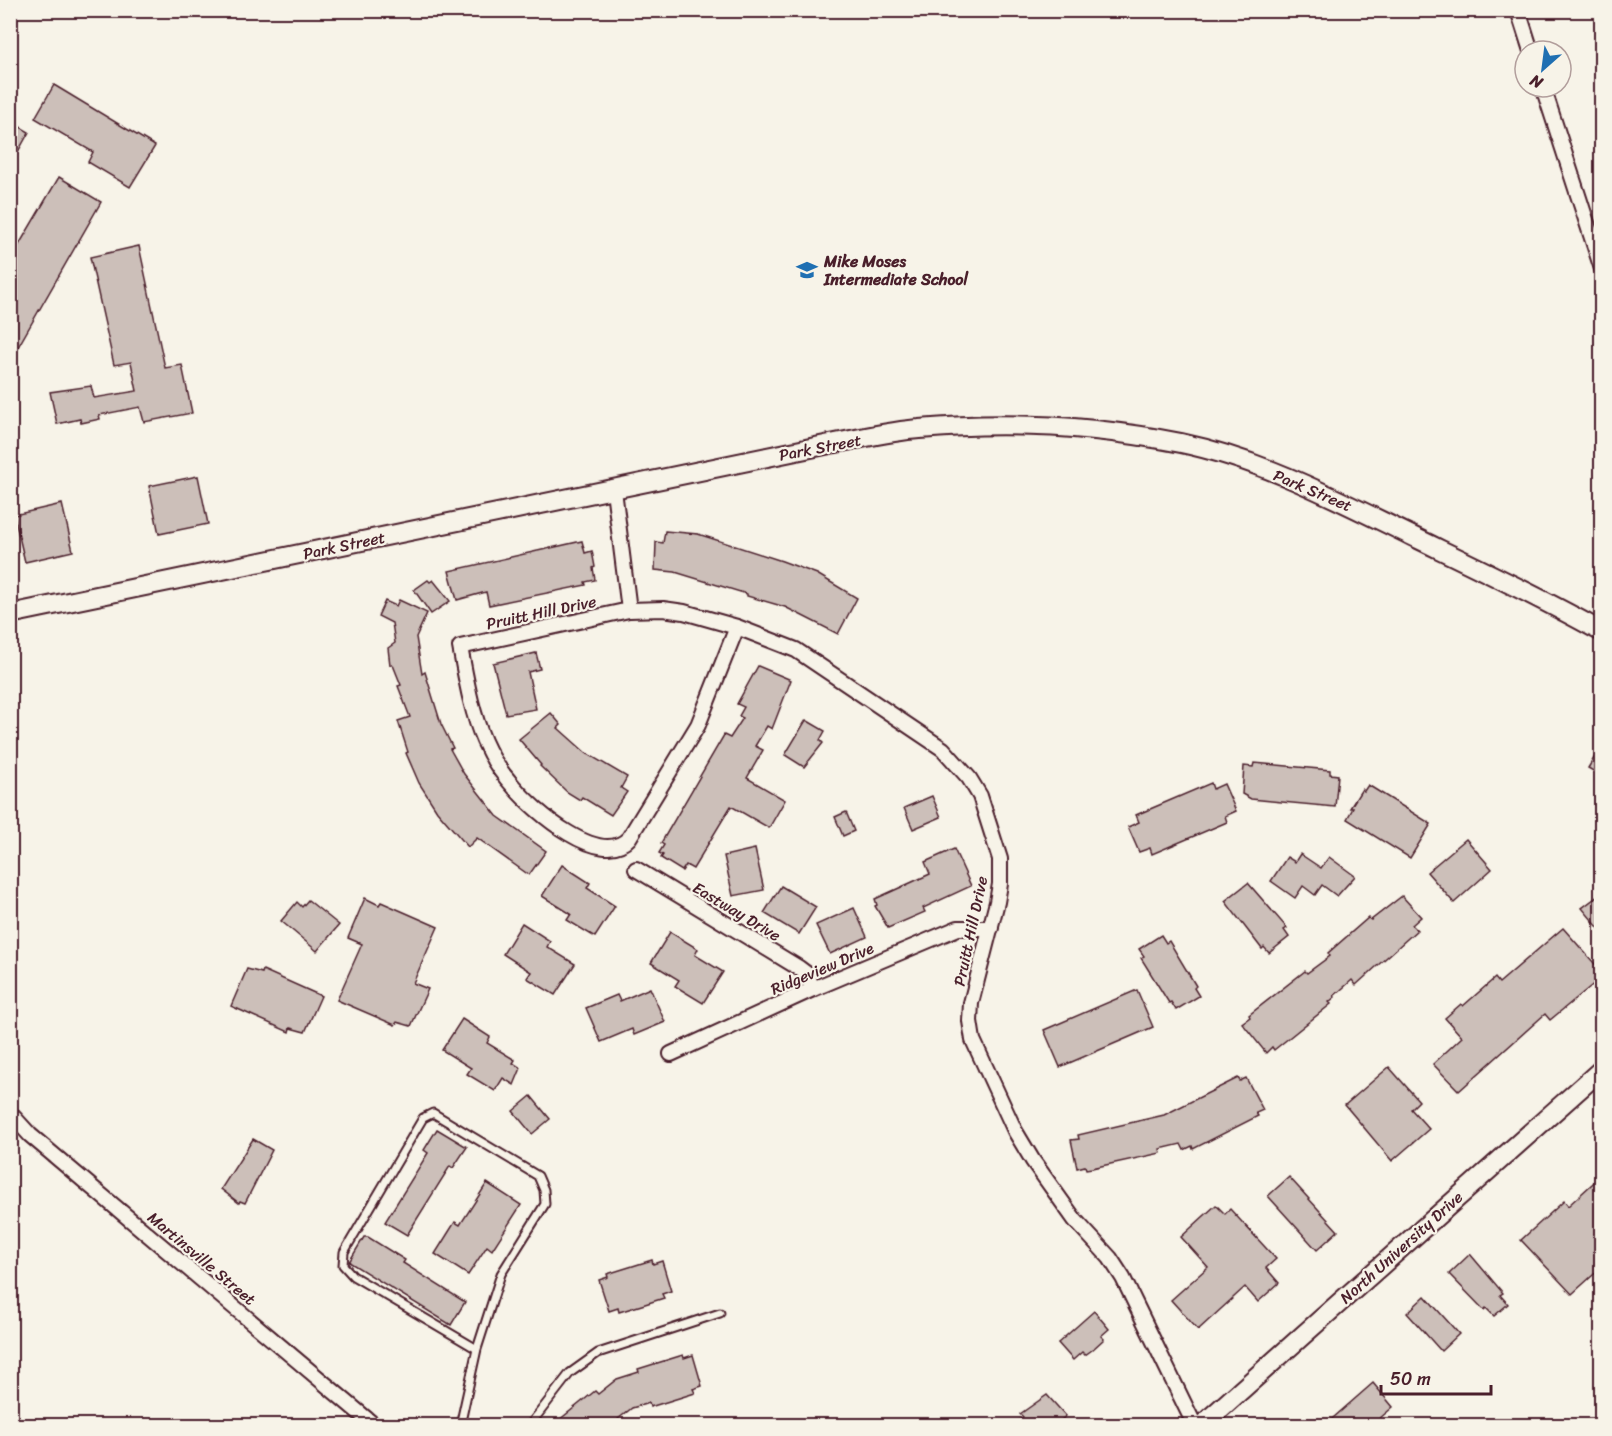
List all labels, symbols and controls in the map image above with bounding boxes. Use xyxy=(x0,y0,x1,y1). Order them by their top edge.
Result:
north arrow xyxy=(1513,39,1573,99)
text: N xyxy=(1524,66,1549,98)
place label: Mike Moses Intermediate School xyxy=(823,247,969,294)
school or university icon: Mike Moses Intermediate School xyxy=(795,258,819,282)
street label: Park Street xyxy=(776,425,864,470)
street label: Park Street xyxy=(1269,461,1357,520)
street label: Park Street xyxy=(300,523,388,568)
street label: Pruitt Hill Drive xyxy=(483,587,599,638)
street label: Eastway Drive xyxy=(687,873,787,949)
street label: Pruitt Hill Drive xyxy=(945,873,996,989)
street label: Ridgeview Drive xyxy=(766,934,879,1003)
street label: North University Drive xyxy=(1333,1184,1470,1311)
street label: Martinsville Street xyxy=(141,1204,263,1313)
scale bar xyxy=(1381,1358,1490,1396)
text: 50 m xyxy=(1390,1363,1431,1395)

